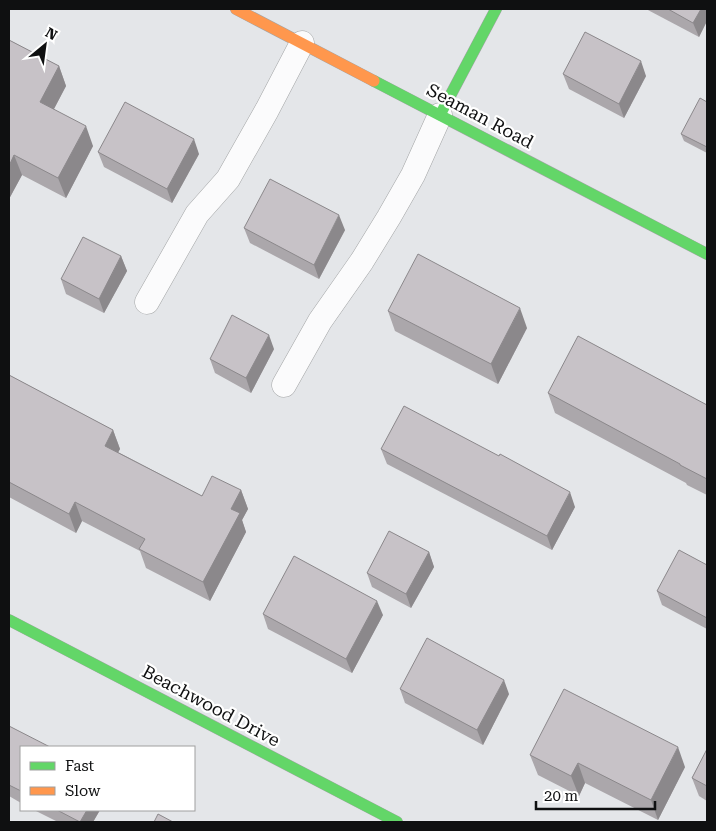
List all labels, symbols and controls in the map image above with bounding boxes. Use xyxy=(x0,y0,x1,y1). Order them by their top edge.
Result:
north arrow xyxy=(20,20,70,70)
text: N xyxy=(43,24,60,43)
street label: Seaman Road xyxy=(423,79,537,153)
street label: Beachwood Drive xyxy=(139,660,284,751)
legend xyxy=(20,746,195,811)
text: Fast xyxy=(65,757,95,775)
scale bar xyxy=(536,778,655,810)
text: Slow xyxy=(65,782,101,800)
text: 20 m xyxy=(544,787,579,805)

